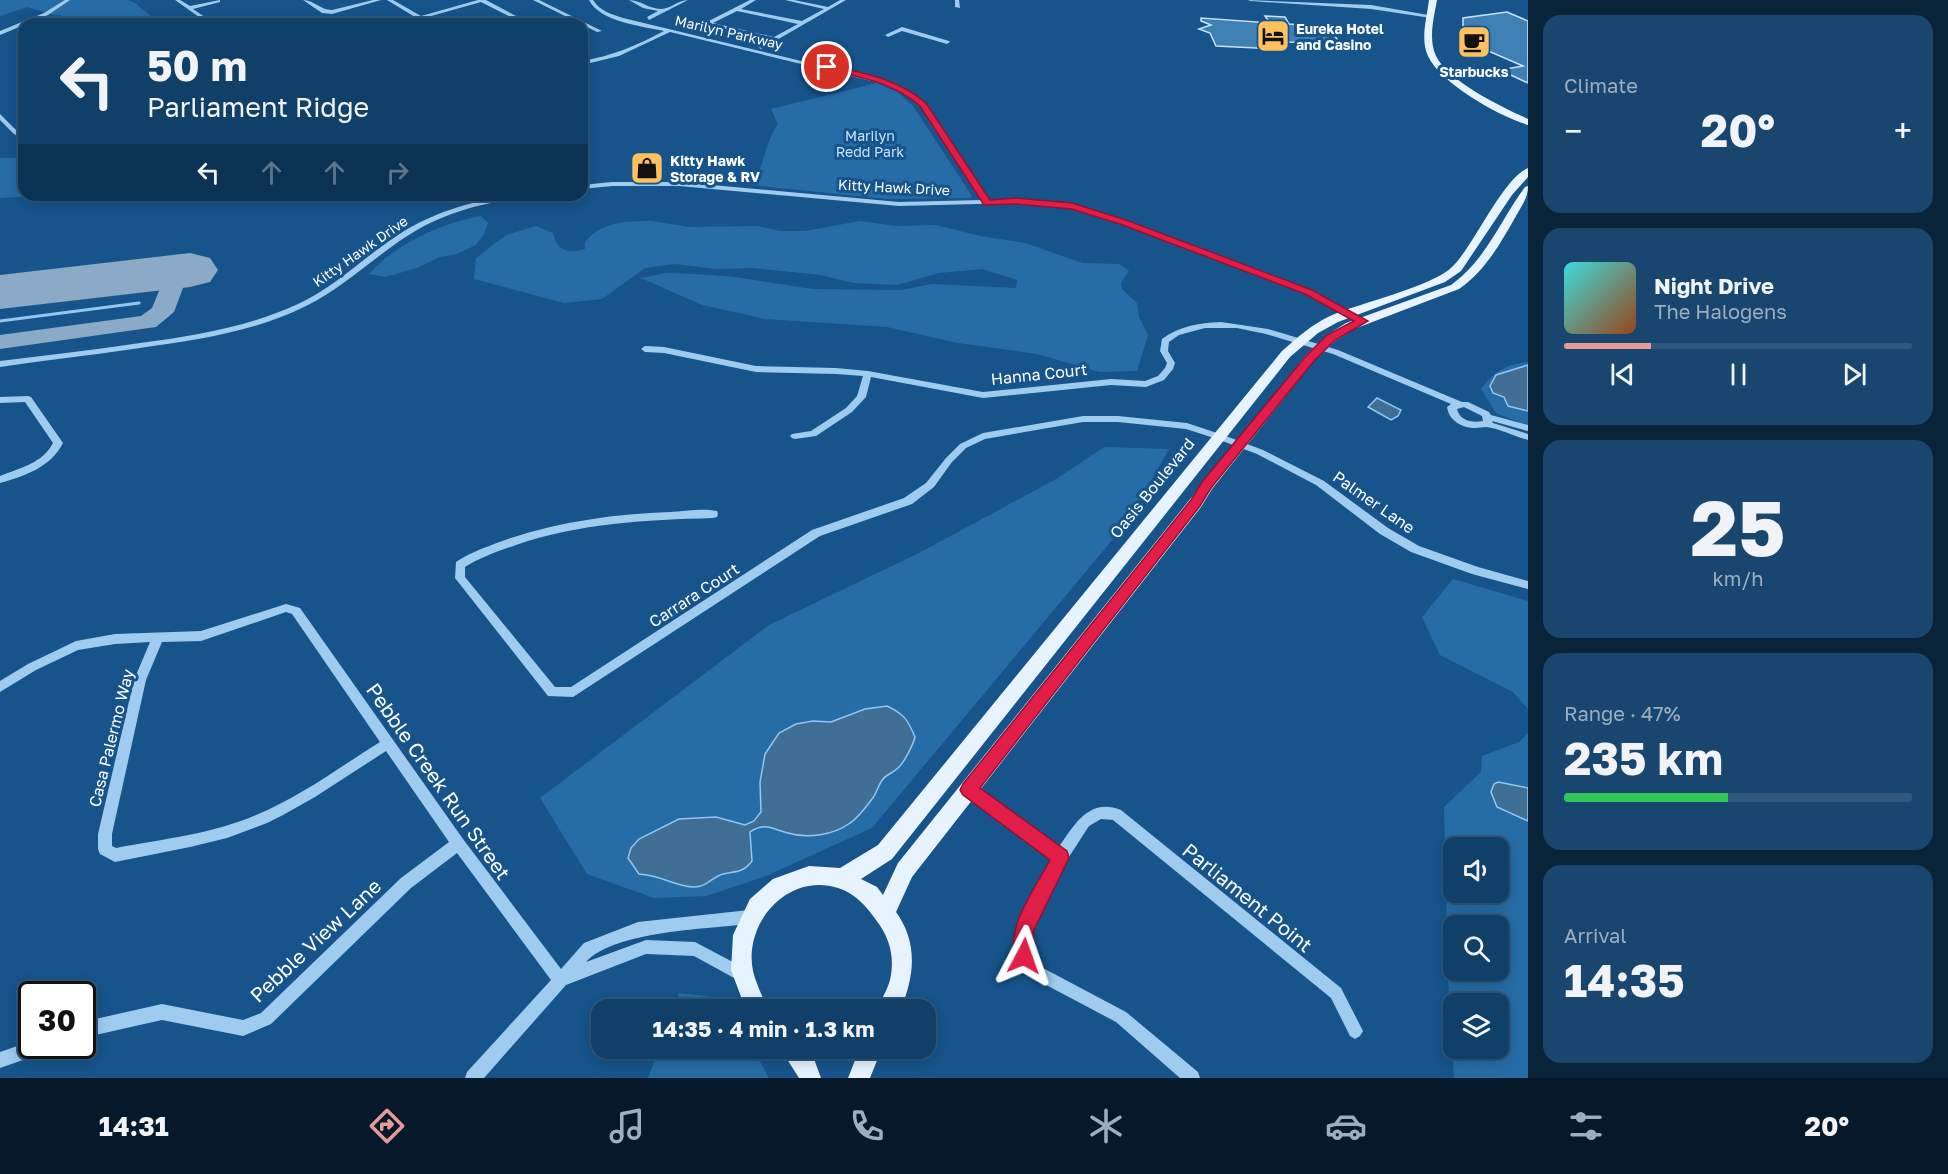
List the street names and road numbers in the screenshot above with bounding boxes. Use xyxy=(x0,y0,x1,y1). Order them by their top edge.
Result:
street label: Marilyn Parkway xyxy=(673,11,785,53)
street label: Kitty Hawk Drive xyxy=(838,176,950,198)
street label: Kitty Hawk Drive xyxy=(309,212,411,290)
street label: Hanna Court xyxy=(990,359,1088,389)
street label: Oasis Boulevard xyxy=(1105,434,1199,542)
street label: Palmer Lane xyxy=(1329,466,1419,538)
street label: Carrara Court xyxy=(645,558,743,632)
street label: Casa Palermo Way xyxy=(84,667,138,809)
street label: Pebble Creek Run Street xyxy=(362,678,516,884)
street label: Parliament Point xyxy=(1178,837,1318,957)
street label: Pebble View Lane xyxy=(245,873,385,1007)

